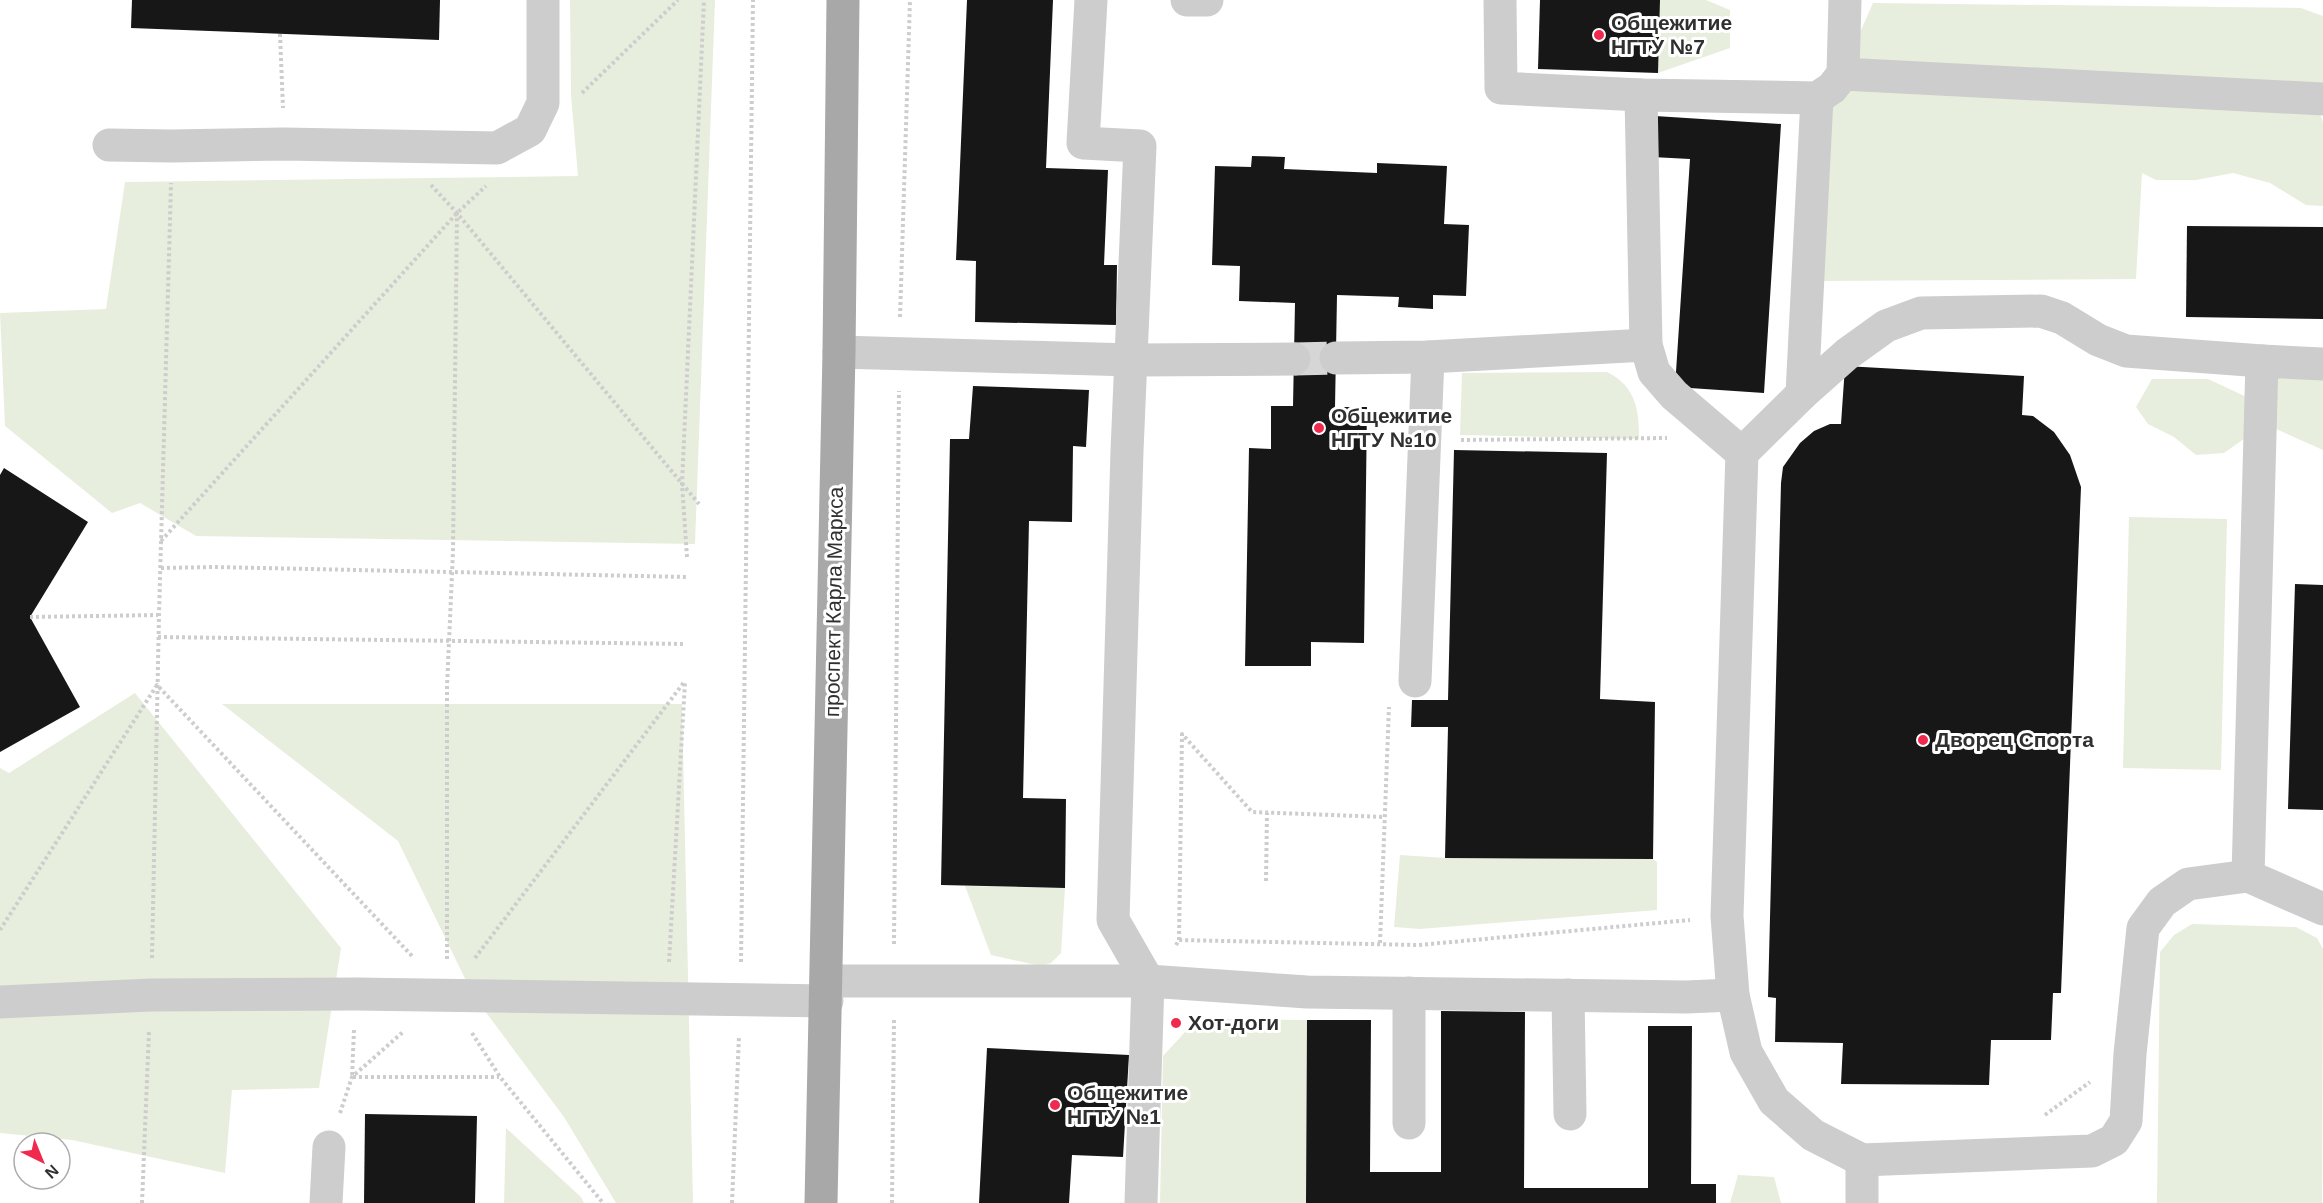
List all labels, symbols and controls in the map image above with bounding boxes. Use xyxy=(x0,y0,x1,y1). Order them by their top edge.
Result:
place label: Общежитие НГТУ №7 xyxy=(1611,11,1732,58)
marker: Общежитие НГТУ №7 xyxy=(1592,28,1606,42)
place label: Общежитие НГТУ №10 xyxy=(1331,404,1452,451)
marker: Общежитие НГТУ №10 xyxy=(1312,421,1326,435)
street label: проспект Карла Маркса xyxy=(820,486,847,717)
place label: Дворец Спорта xyxy=(1935,728,2094,751)
marker: Дворец Спорта xyxy=(1916,733,1930,747)
place label: Хот-доги xyxy=(1188,1011,1279,1034)
marker: Хот-доги xyxy=(1169,1016,1183,1030)
place label: Общежитие НГТУ №1 xyxy=(1067,1081,1188,1128)
marker: Общежитие НГТУ №1 xyxy=(1048,1098,1062,1112)
north arrow xyxy=(12,1131,72,1191)
text: N xyxy=(42,1161,62,1182)

